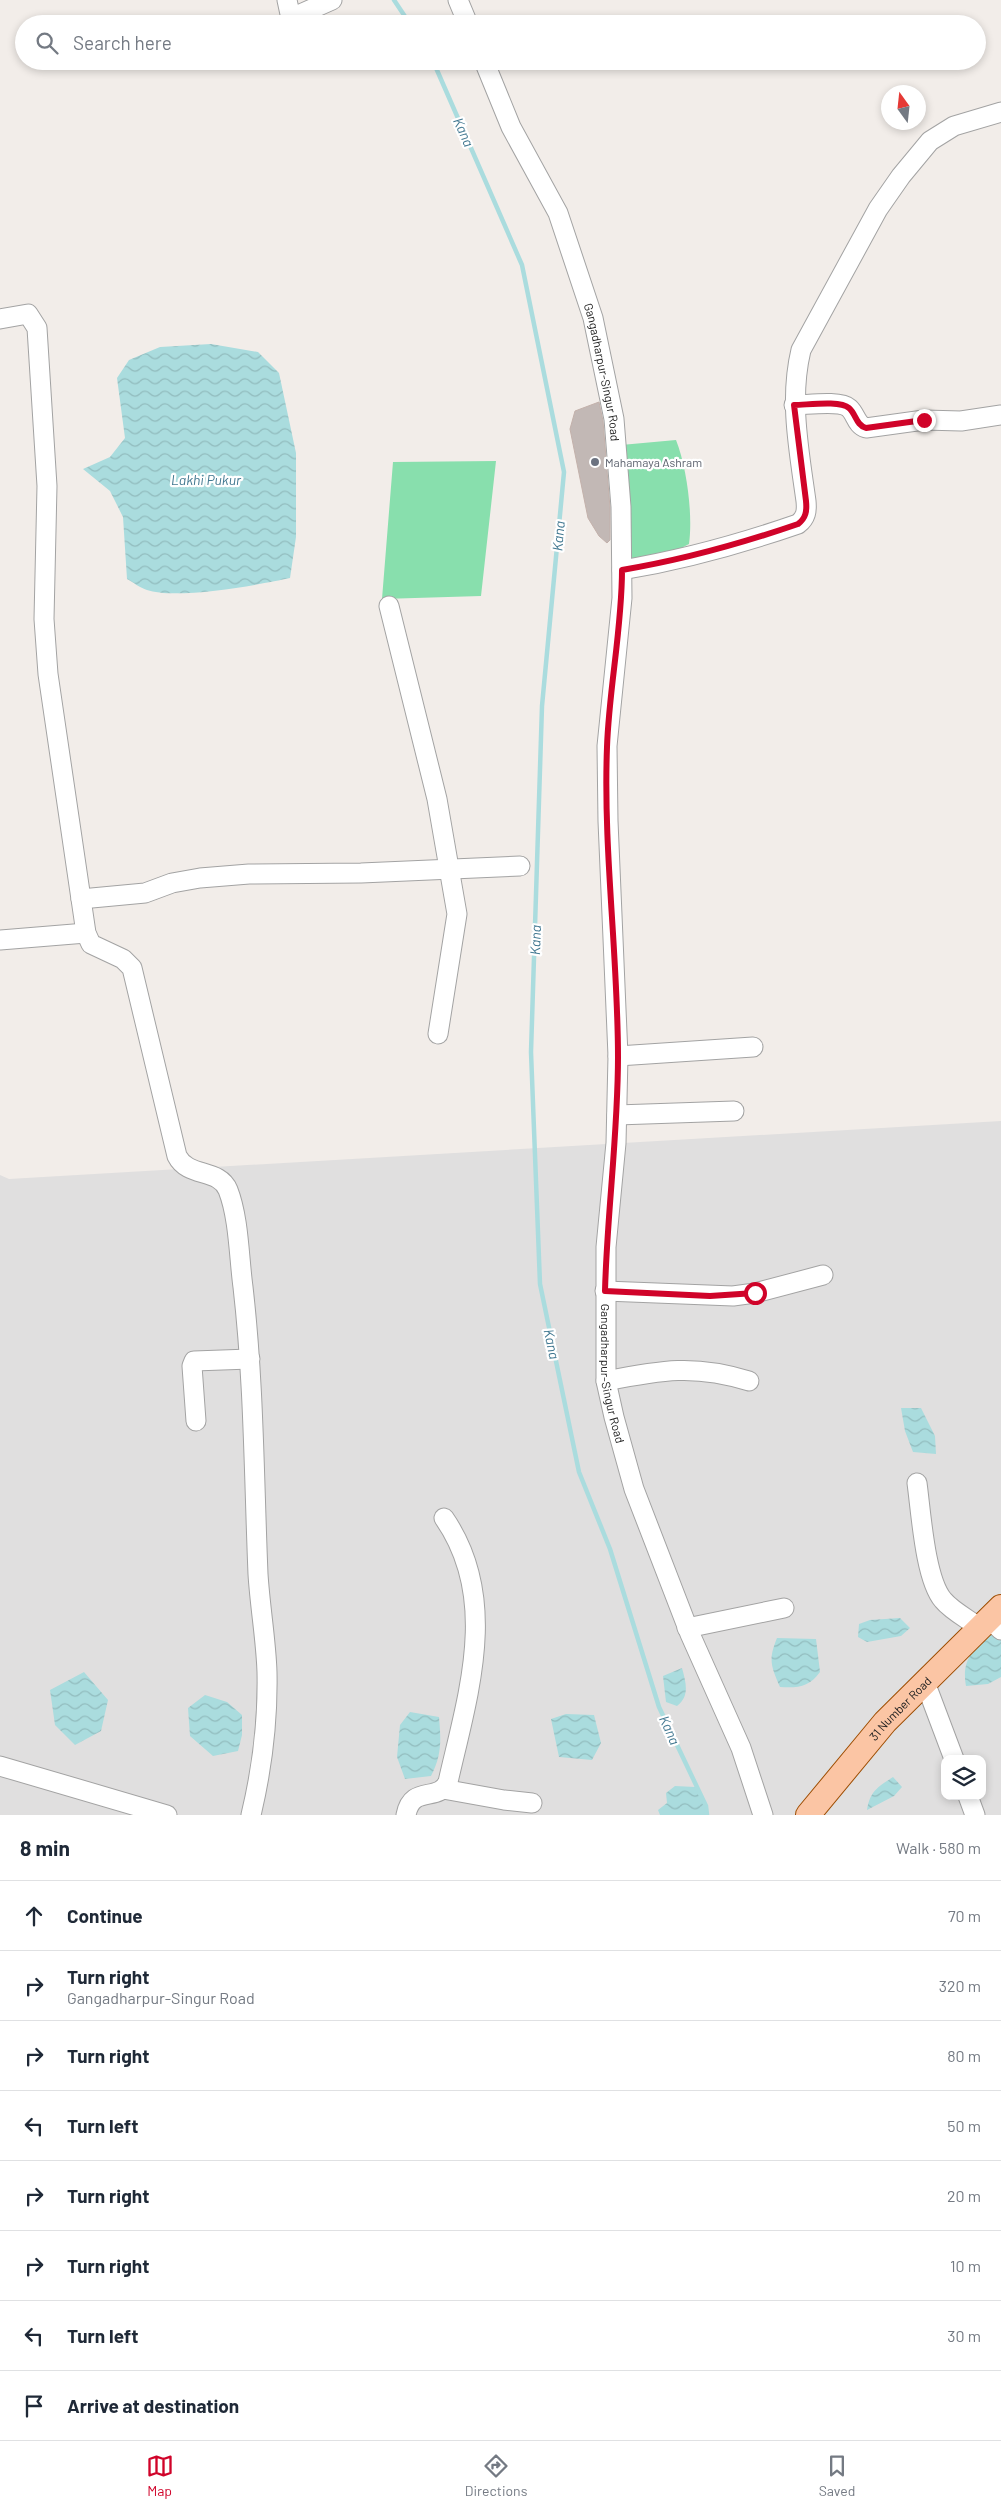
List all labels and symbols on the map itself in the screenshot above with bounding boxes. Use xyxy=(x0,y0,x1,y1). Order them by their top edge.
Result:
north arrow xyxy=(881,85,926,130)
water label: Kana xyxy=(450,115,478,149)
street label: Gangadharpur-Singur Road xyxy=(581,301,623,442)
route end xyxy=(913,409,936,432)
place label: Mahamaya Ashram xyxy=(605,455,702,469)
marker: Mahamaya Ashram xyxy=(589,456,601,468)
water label: Lakhi Pukur xyxy=(171,471,242,488)
water label: Kana xyxy=(548,520,568,552)
water label: Kana xyxy=(526,925,544,955)
route start xyxy=(744,1282,767,1305)
street label: Gangadharpur-Singur Road xyxy=(599,1304,628,1445)
water label: Kana xyxy=(541,1327,563,1361)
street label: 31 Number Road xyxy=(866,1673,934,1743)
water label: Kana xyxy=(656,1713,684,1747)

